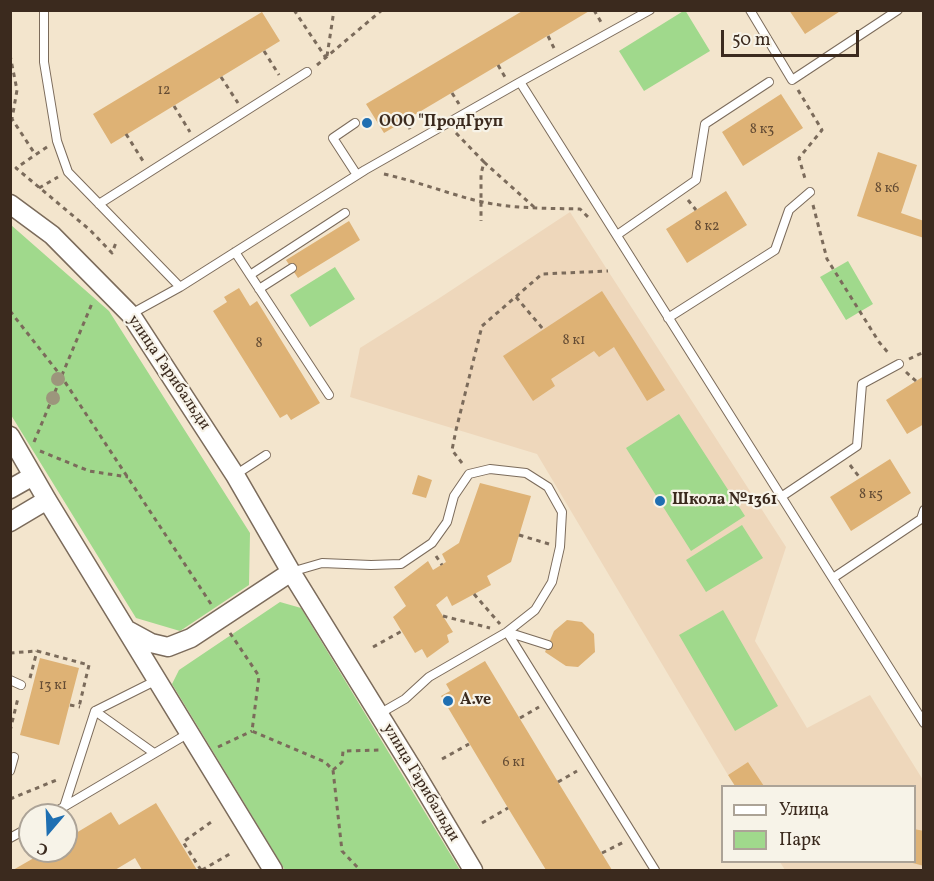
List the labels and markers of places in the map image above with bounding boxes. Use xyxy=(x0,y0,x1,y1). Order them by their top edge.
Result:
place label: ООО "ПродГруп xyxy=(379,113,503,133)
marker: ООО "ПродГруп xyxy=(360,116,374,130)
place label: Школа №1361 xyxy=(672,491,777,511)
marker: Школа №1361 xyxy=(653,494,667,508)
place label: A.ve xyxy=(460,691,491,711)
marker: A.ve xyxy=(441,694,455,708)

